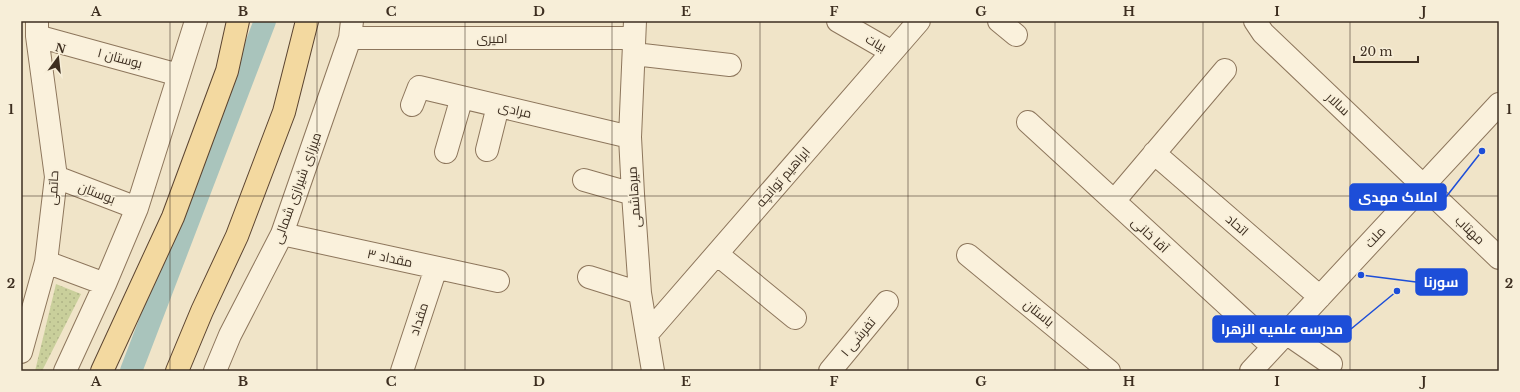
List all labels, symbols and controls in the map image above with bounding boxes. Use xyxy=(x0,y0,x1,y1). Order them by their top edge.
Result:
text: A xyxy=(90,3,102,20)
text: B xyxy=(238,3,248,20)
text: C xyxy=(386,3,397,20)
text: D xyxy=(533,3,545,20)
text: E xyxy=(681,3,691,20)
text: F xyxy=(830,3,839,20)
text: G xyxy=(975,3,987,20)
text: H xyxy=(1123,3,1135,20)
text: I xyxy=(1274,3,1280,20)
text: J xyxy=(1418,3,1427,20)
street label: امیری xyxy=(476,30,508,47)
street label: بیات xyxy=(862,30,890,56)
north arrow xyxy=(38,38,78,78)
scale bar xyxy=(1354,38,1418,64)
text: N xyxy=(54,40,68,57)
street label: بوستان ۱ xyxy=(96,44,144,72)
text: 20 m xyxy=(1360,44,1392,59)
street label: سالار xyxy=(1322,88,1353,119)
street label: مرادی xyxy=(497,98,533,122)
text: 1 xyxy=(8,101,14,118)
text: 1 xyxy=(1506,101,1512,118)
street label: میرزای شیرازی شمالی xyxy=(269,130,325,246)
street label: ابراهیم توانچه xyxy=(752,143,814,211)
street label: میرهاشمی xyxy=(623,166,645,228)
street label: حاتمی xyxy=(44,170,62,206)
street label: بوستان xyxy=(76,178,118,208)
callout: املاک مهدی xyxy=(1350,184,1446,210)
text: املاک مهدی xyxy=(1358,188,1438,206)
street label: اتحاد xyxy=(1222,210,1252,240)
street label: مهتاب xyxy=(1452,212,1488,248)
street label: آقا خانی xyxy=(1128,213,1173,257)
street label: ملت xyxy=(1361,223,1389,251)
street label: مقداد ۳ xyxy=(366,245,414,271)
callout: سورنا xyxy=(1416,269,1467,295)
text: سورنا xyxy=(1424,273,1459,291)
text: 2 xyxy=(7,275,15,292)
text: 2 xyxy=(1505,275,1513,292)
street label: باستان xyxy=(1020,296,1058,330)
street label: مقداد xyxy=(406,300,432,338)
street label: تفرشی ۱ xyxy=(837,314,880,360)
callout: مدرسه علمیه الزهرا xyxy=(1213,316,1351,342)
text: مدرسه علمیه الزهرا xyxy=(1221,320,1343,338)
text: A xyxy=(90,373,102,390)
text: B xyxy=(238,373,248,390)
text: C xyxy=(386,373,397,390)
text: D xyxy=(533,373,545,390)
text: E xyxy=(681,373,691,390)
text: F xyxy=(830,373,839,390)
text: G xyxy=(975,373,987,390)
text: H xyxy=(1123,373,1135,390)
text: I xyxy=(1274,373,1280,390)
text: J xyxy=(1418,373,1427,390)

